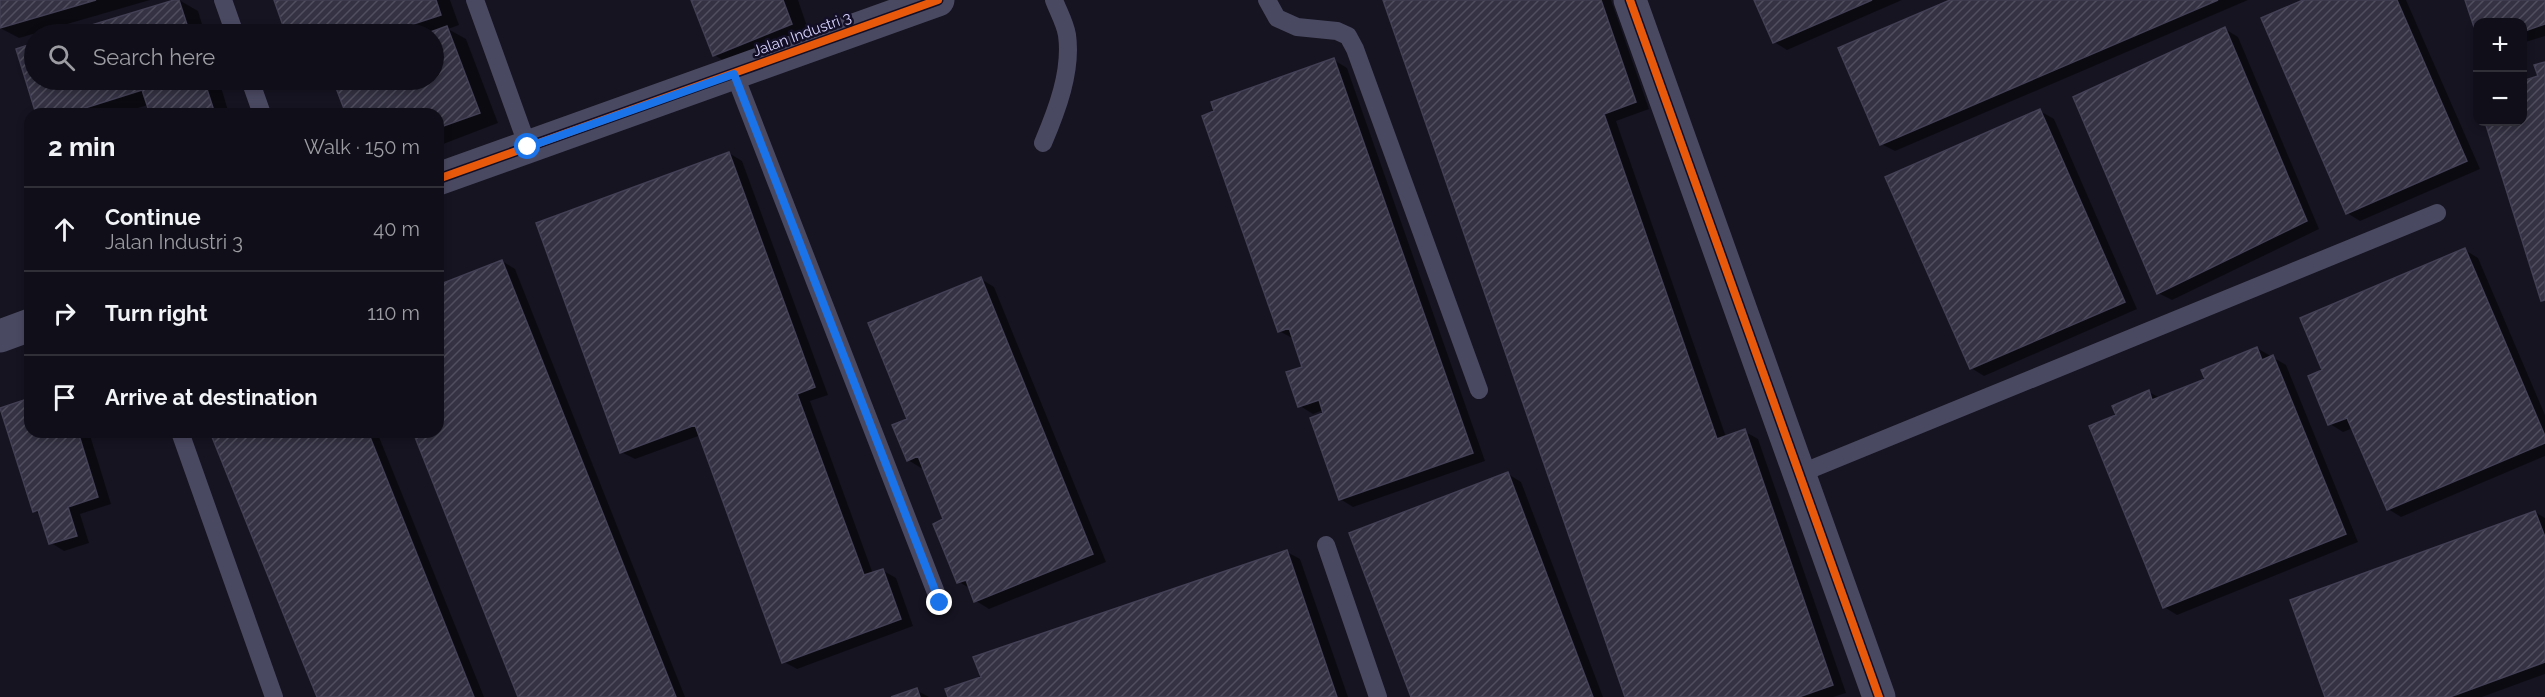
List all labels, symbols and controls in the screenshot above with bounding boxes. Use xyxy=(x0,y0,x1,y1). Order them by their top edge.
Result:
street label: Jalan Industri 3 xyxy=(750,8,854,60)
map controls xyxy=(2473,18,2527,126)
button: + xyxy=(2473,18,2527,72)
search box xyxy=(24,24,444,90)
icon: search xyxy=(45,41,78,74)
text: Search here xyxy=(93,44,215,70)
button: − xyxy=(2473,72,2527,126)
text: 2 min xyxy=(48,132,115,162)
route start xyxy=(514,133,540,159)
text: Walk · 150 m xyxy=(304,135,420,159)
text: Continue xyxy=(105,204,201,230)
icon: ahead xyxy=(48,213,81,246)
text: 40 m xyxy=(373,217,420,241)
text: Jalan Industri 3 xyxy=(105,230,243,254)
icon: right xyxy=(48,297,81,330)
text: Turn right xyxy=(105,300,208,326)
text: 110 m xyxy=(367,301,420,325)
icon: arrive xyxy=(48,381,81,414)
text: Arrive at destination xyxy=(105,384,318,410)
route end xyxy=(926,589,952,615)

